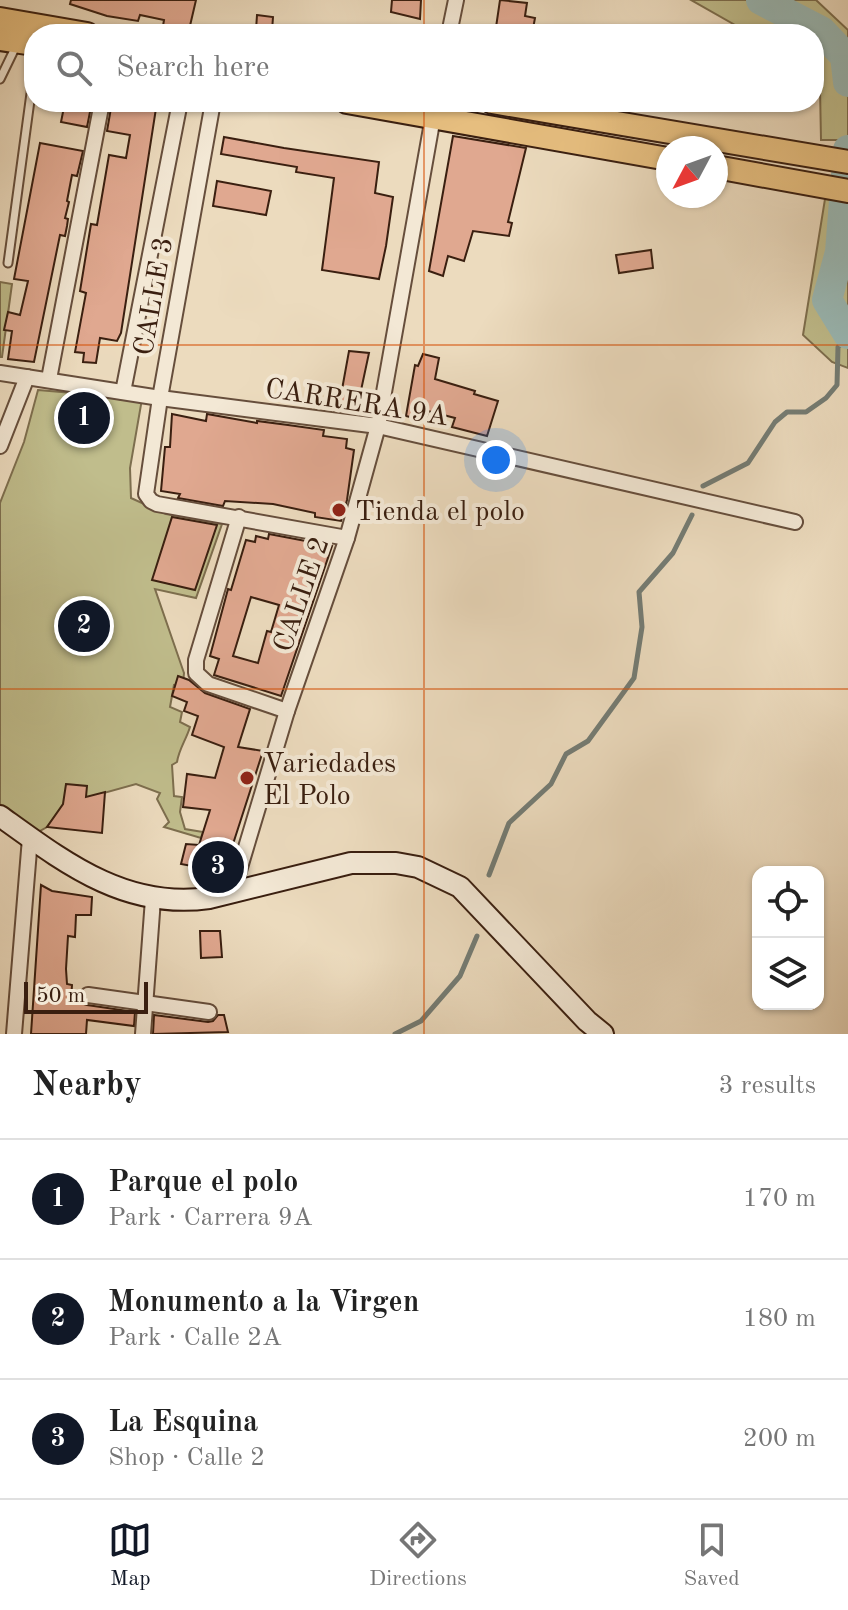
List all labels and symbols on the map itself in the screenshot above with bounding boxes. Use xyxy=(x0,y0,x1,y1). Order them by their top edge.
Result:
north arrow xyxy=(656,136,728,208)
street label: CALLE 3 xyxy=(131,235,179,358)
street label: CARRERA 9A xyxy=(263,376,450,432)
pin: 1 xyxy=(58,388,110,448)
your location xyxy=(476,440,516,480)
place label: Tienda el polo xyxy=(355,499,525,527)
marker: Tienda el polo xyxy=(330,501,348,519)
street label: CALLE 2 xyxy=(270,534,336,656)
pin: 2 xyxy=(58,596,110,656)
place label: Variedades El Polo xyxy=(263,751,396,811)
marker: Variedades El Polo xyxy=(238,769,256,787)
pin: 3 xyxy=(192,837,244,897)
scale bar xyxy=(24,978,148,1014)

